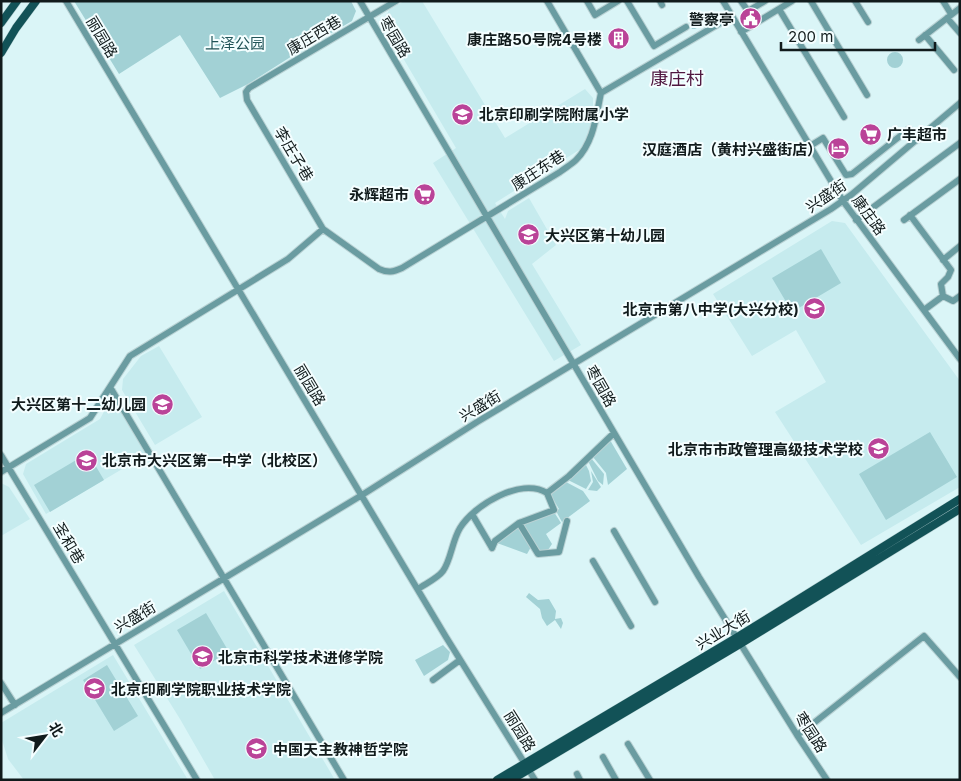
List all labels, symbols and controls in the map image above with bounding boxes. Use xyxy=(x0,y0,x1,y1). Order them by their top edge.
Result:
public building icon: 警察亭 xyxy=(738,7,762,31)
place label: 警察亭 xyxy=(689,10,734,29)
street label: 康庄西巷 xyxy=(283,11,345,59)
street label: 丽园路 xyxy=(82,13,122,61)
street label: 枣园路 xyxy=(375,13,415,61)
scale bar xyxy=(781,20,935,52)
building icon: 康庄路50号院4号楼 xyxy=(606,27,630,51)
text: 200 m xyxy=(788,27,833,46)
place label: 康庄路50号院4号楼 xyxy=(467,30,602,49)
park label: 上泽公园 xyxy=(205,34,265,53)
district label: 康庄村 xyxy=(650,68,704,89)
school or university icon: 北京印刷学院附属小学 xyxy=(451,102,475,126)
place label: 北京印刷学院附属小学 xyxy=(479,105,629,124)
supermarket icon: 广丰超市 xyxy=(859,122,883,146)
street label: 李庄子巷 xyxy=(270,123,318,185)
place label: 广丰超市 xyxy=(887,125,947,144)
hotel icon: 汉庭酒店（黄村兴盛街店） xyxy=(826,137,850,161)
place label: 汉庭酒店（黄村兴盛街店） xyxy=(642,140,822,159)
street label: 康庄东巷 xyxy=(508,146,568,194)
street label: 兴盛街 xyxy=(802,176,850,216)
supermarket icon: 永辉超市 xyxy=(413,182,437,206)
place label: 永辉超市 xyxy=(349,185,409,204)
street label: 康庄路 xyxy=(848,191,890,239)
school or university icon: 大兴区第十幼儿园 xyxy=(517,223,541,247)
place label: 大兴区第十幼儿园 xyxy=(545,226,665,245)
school or university icon: 北京市第八中学(大兴分校) xyxy=(803,297,827,321)
place label: 北京市第八中学(大兴分校) xyxy=(623,300,799,319)
street label: 丽园路 xyxy=(290,361,330,409)
street label: 枣园路 xyxy=(582,362,620,410)
street label: 兴盛街 xyxy=(456,386,504,426)
school or university icon: 大兴区第十二幼儿园 xyxy=(150,392,174,416)
place label: 大兴区第十二幼儿园 xyxy=(11,395,146,414)
school or university icon: 北京市市政管理高级技术学校 xyxy=(867,437,891,461)
place label: 北京市市政管理高级技术学校 xyxy=(668,440,863,459)
school or university icon: 北京市大兴区第一中学（北校区） xyxy=(74,448,98,472)
place label: 北京市大兴区第一中学（北校区） xyxy=(102,451,327,470)
street label: 圣和巷 xyxy=(49,519,89,567)
street label: 兴盛街 xyxy=(111,597,159,637)
street label: 兴业大街 xyxy=(692,606,754,654)
school or university icon: 北京市科学技术进修学院 xyxy=(190,645,214,669)
place label: 北京市科学技术进修学院 xyxy=(218,648,383,667)
school or university icon: 北京印刷学院职业技术学院 xyxy=(83,677,107,701)
place label: 北京印刷学院职业技术学院 xyxy=(111,680,291,699)
street label: 丽园路 xyxy=(500,707,540,755)
street label: 枣园路 xyxy=(791,708,831,756)
north arrow xyxy=(20,711,70,761)
text: 北 xyxy=(46,719,67,739)
school or university icon: 中国天主教神哲学院 xyxy=(245,737,269,761)
place label: 中国天主教神哲学院 xyxy=(273,740,408,759)

